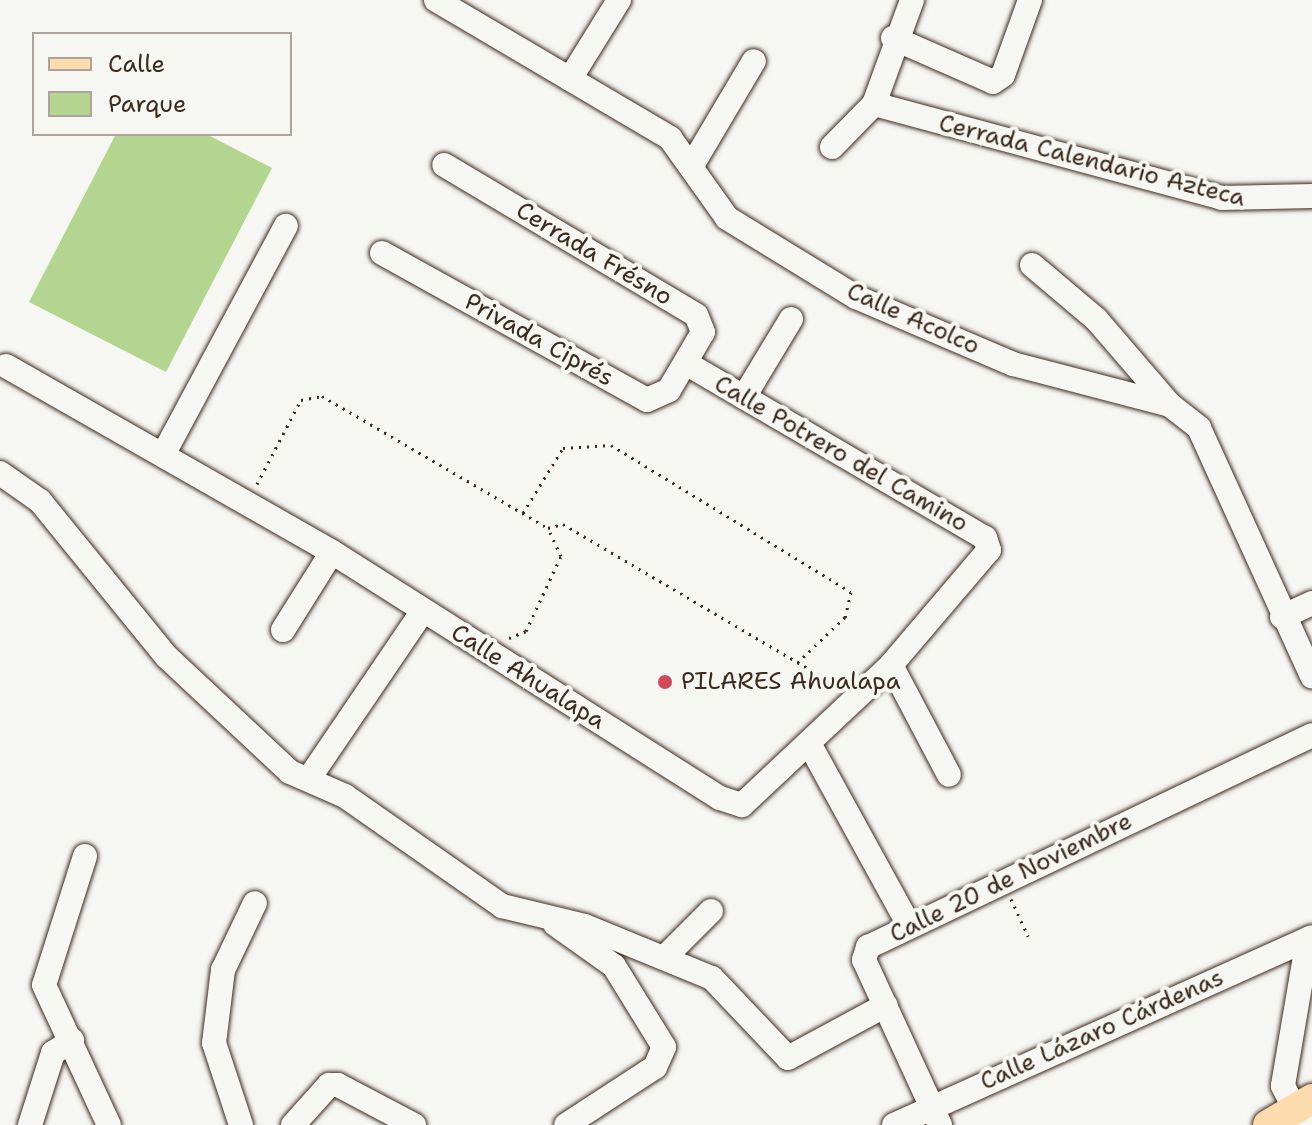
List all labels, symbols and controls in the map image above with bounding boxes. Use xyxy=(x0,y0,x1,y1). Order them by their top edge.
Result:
legend xyxy=(32,32,292,136)
text: Calle xyxy=(108,48,165,80)
text: Parque xyxy=(108,88,187,120)
street label: Cerrada Calendario Azteca xyxy=(936,109,1248,213)
street label: Cerrada Frésno xyxy=(511,196,677,312)
street label: Calle Acolco xyxy=(842,277,984,361)
street label: Privada Ciprés xyxy=(460,287,618,393)
street label: Calle Potrero del Camino xyxy=(709,370,973,538)
street label: Calle Ahualapa xyxy=(446,618,610,736)
place label: PILARES Ahualapa xyxy=(681,668,901,696)
marker: PILARES Ahualapa xyxy=(656,673,674,691)
street label: Calle 20 de Noviembre xyxy=(885,807,1137,949)
street label: Calle Lázaro Cárdenas xyxy=(976,963,1228,1097)

